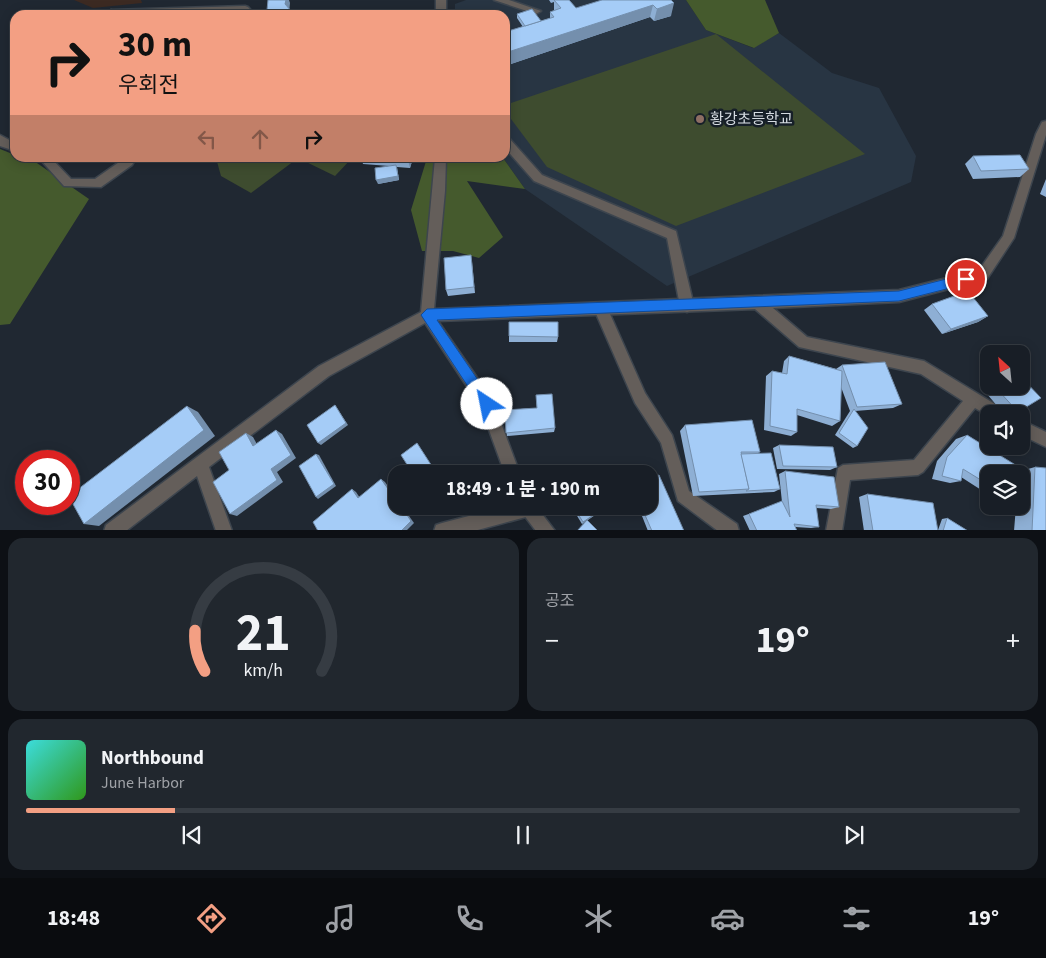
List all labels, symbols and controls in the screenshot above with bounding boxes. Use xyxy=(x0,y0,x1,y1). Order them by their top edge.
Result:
text: 30 m xyxy=(118,20,192,70)
icon: right xyxy=(35,30,100,95)
text: 우회전 xyxy=(118,69,179,101)
place label: 황강초등학교 xyxy=(710,109,793,130)
marker: 황강초등학교 xyxy=(694,113,706,125)
icon: left xyxy=(193,125,221,153)
icon: ahead xyxy=(246,125,274,153)
icon: right xyxy=(299,125,327,153)
pin xyxy=(945,258,987,300)
icon: arrive xyxy=(952,265,980,293)
north arrow xyxy=(980,345,1030,395)
map controls xyxy=(980,345,1030,515)
position arrow xyxy=(460,377,512,429)
button: sound xyxy=(980,405,1030,455)
speed limit sign: 30 xyxy=(15,450,80,515)
button: layers xyxy=(980,465,1030,515)
text: 18:49 · 1 분 · 190 m xyxy=(446,476,600,503)
text: 공조 xyxy=(545,590,574,612)
text: 21 xyxy=(236,597,291,671)
text: 19° xyxy=(756,613,810,667)
text: − xyxy=(545,621,559,661)
text: + xyxy=(1006,621,1020,661)
text: km/h xyxy=(244,658,283,683)
text: Northbound xyxy=(101,745,204,772)
text: June Harbor xyxy=(101,772,184,794)
icon: previous xyxy=(178,821,206,849)
icon: pause xyxy=(509,821,537,849)
icon: next xyxy=(840,821,868,849)
icon: directions xyxy=(194,901,229,936)
icon: music xyxy=(323,901,358,936)
icon: phone xyxy=(452,901,487,936)
icon: climate xyxy=(581,901,616,936)
icon: car xyxy=(710,901,745,936)
icon: filters xyxy=(839,901,874,936)
text: 18:48 xyxy=(47,902,100,934)
text: 19° xyxy=(968,902,999,934)

